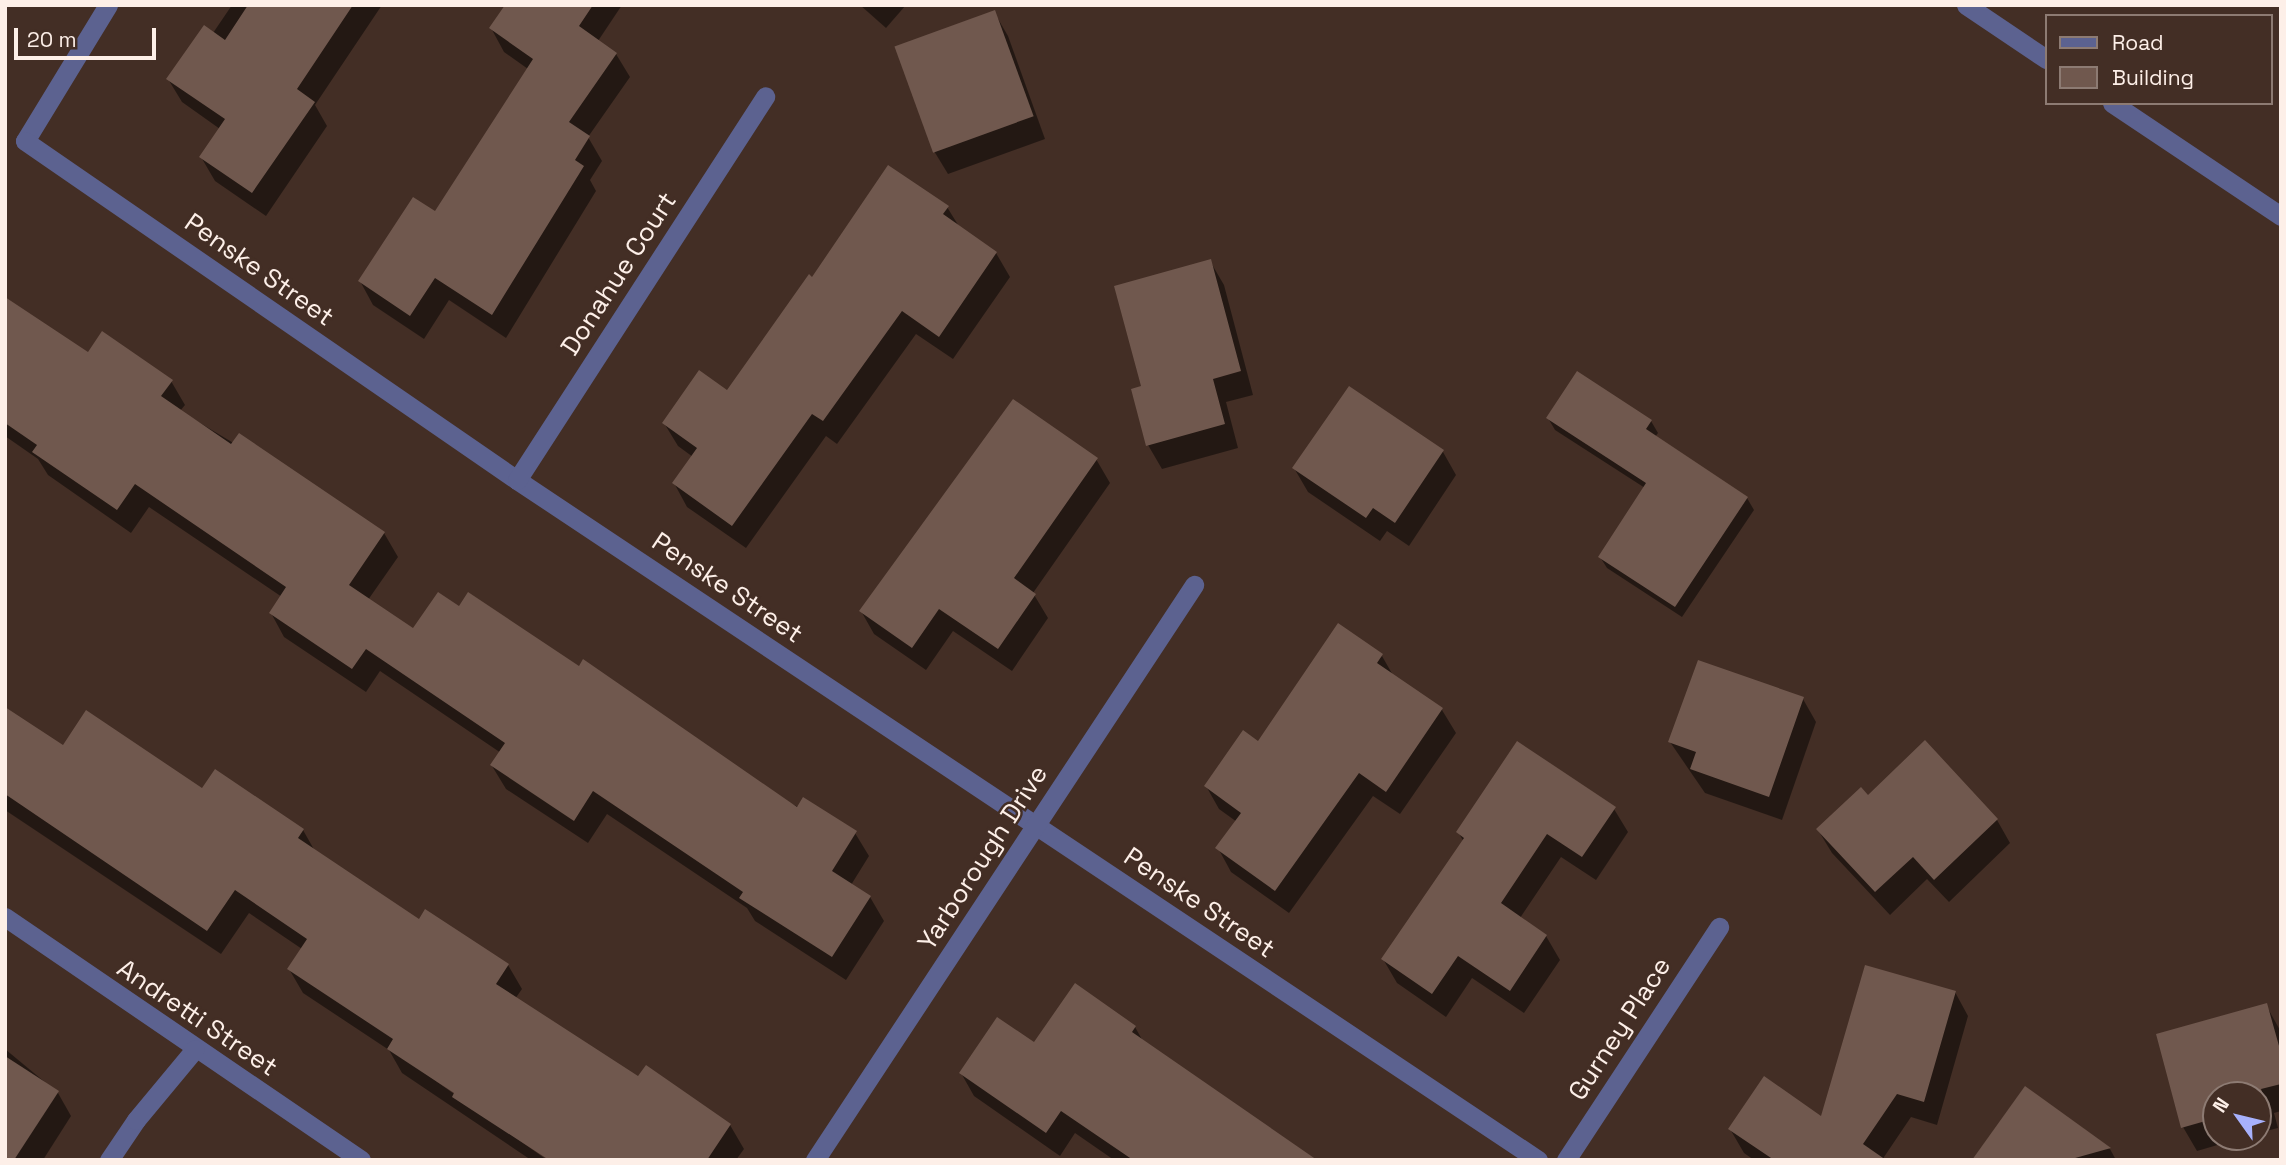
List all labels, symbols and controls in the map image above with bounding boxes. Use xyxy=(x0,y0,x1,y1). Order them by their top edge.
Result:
scale bar xyxy=(18,14,159,58)
legend xyxy=(2044,14,2272,105)
text: 20 m xyxy=(27,26,77,53)
text: Road xyxy=(2112,29,2164,56)
text: Building xyxy=(2112,64,2194,91)
street label: Donahue Court xyxy=(555,187,683,361)
street label: Penske Street xyxy=(178,207,340,333)
street label: Penske Street xyxy=(646,526,808,650)
street label: Yarborough Drive xyxy=(912,760,1054,956)
street label: Penske Street xyxy=(1118,841,1280,965)
street label: Gurney Place xyxy=(1562,952,1678,1106)
street label: Andretti Street xyxy=(111,953,283,1083)
north arrow xyxy=(2202,1081,2272,1151)
text: N xyxy=(2207,1093,2235,1117)

